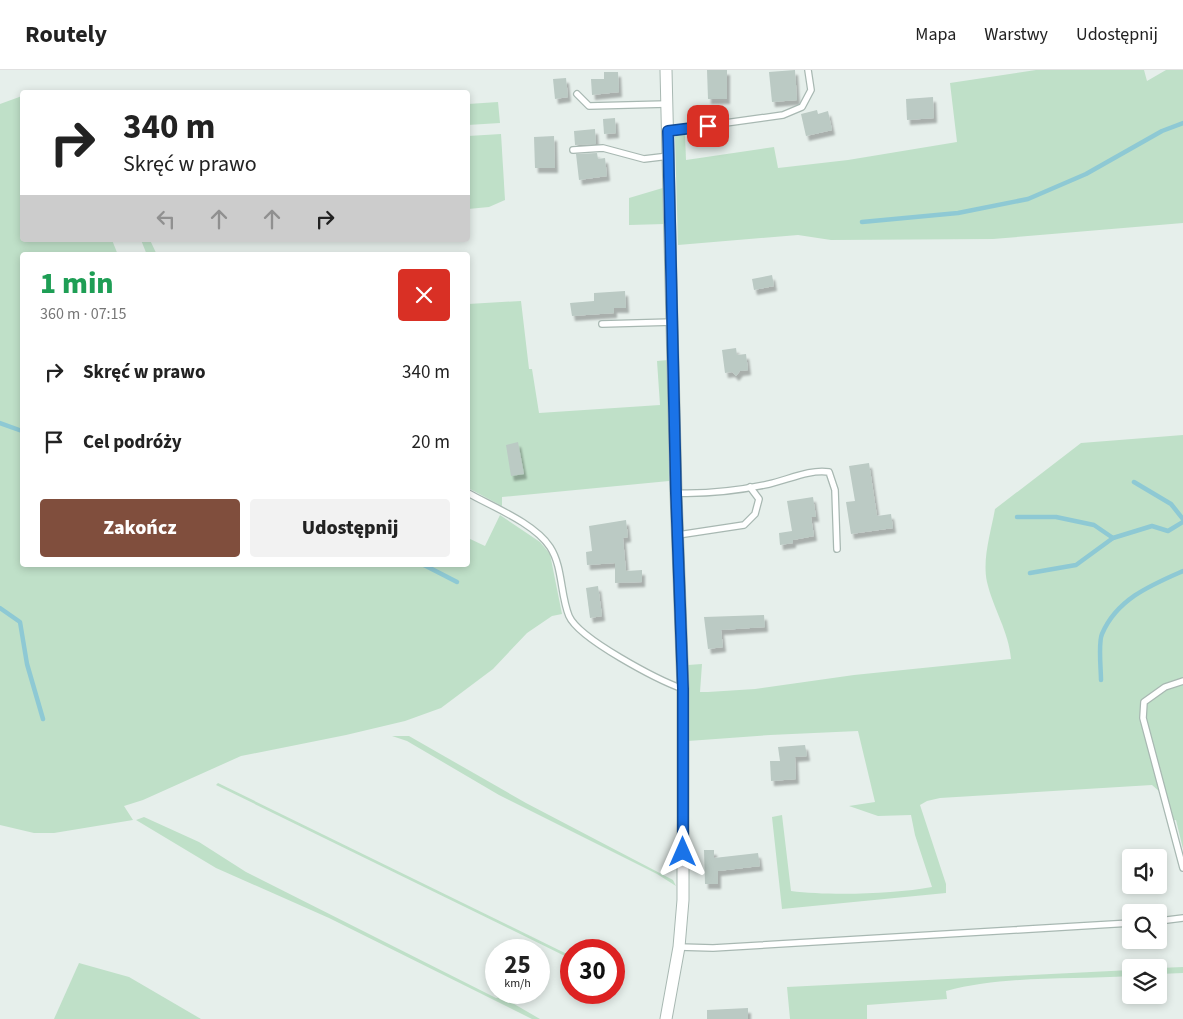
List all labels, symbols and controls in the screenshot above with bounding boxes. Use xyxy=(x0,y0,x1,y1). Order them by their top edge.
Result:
text: Routely xyxy=(25,17,107,52)
text: Mapa xyxy=(915,22,956,47)
text: Warstwy xyxy=(984,22,1048,47)
text: Udostępnij xyxy=(1076,22,1158,47)
text: 340 m xyxy=(123,102,215,152)
pin xyxy=(687,105,729,147)
icon: right xyxy=(40,110,105,175)
icon: arrive xyxy=(694,112,722,140)
text: Skręć w prawo xyxy=(123,148,257,180)
icon: left xyxy=(152,205,180,233)
icon: ahead xyxy=(205,205,233,233)
icon: ahead xyxy=(258,205,286,233)
icon: right xyxy=(311,205,339,233)
text: 1 min xyxy=(40,262,114,305)
button: close xyxy=(398,269,450,321)
text: 360 m · 07:15 xyxy=(40,303,127,325)
icon: right xyxy=(40,358,68,386)
text: Skręć w prawo xyxy=(83,359,205,386)
text: 340 m xyxy=(402,359,450,386)
icon: arrive xyxy=(40,428,68,456)
text: Cel podróży xyxy=(83,429,182,456)
text: 20 m xyxy=(412,429,450,456)
button: Zakończ xyxy=(40,499,240,557)
button: Udostępnij xyxy=(250,499,450,557)
position arrow xyxy=(656,825,708,877)
map controls xyxy=(1122,849,1167,1004)
button: sound xyxy=(1122,849,1167,894)
button: search xyxy=(1122,904,1167,949)
speed limit sign: 30 xyxy=(560,939,625,1004)
text: 25 xyxy=(504,947,531,983)
button: layers xyxy=(1122,959,1167,1004)
text: km/h xyxy=(504,975,531,992)

